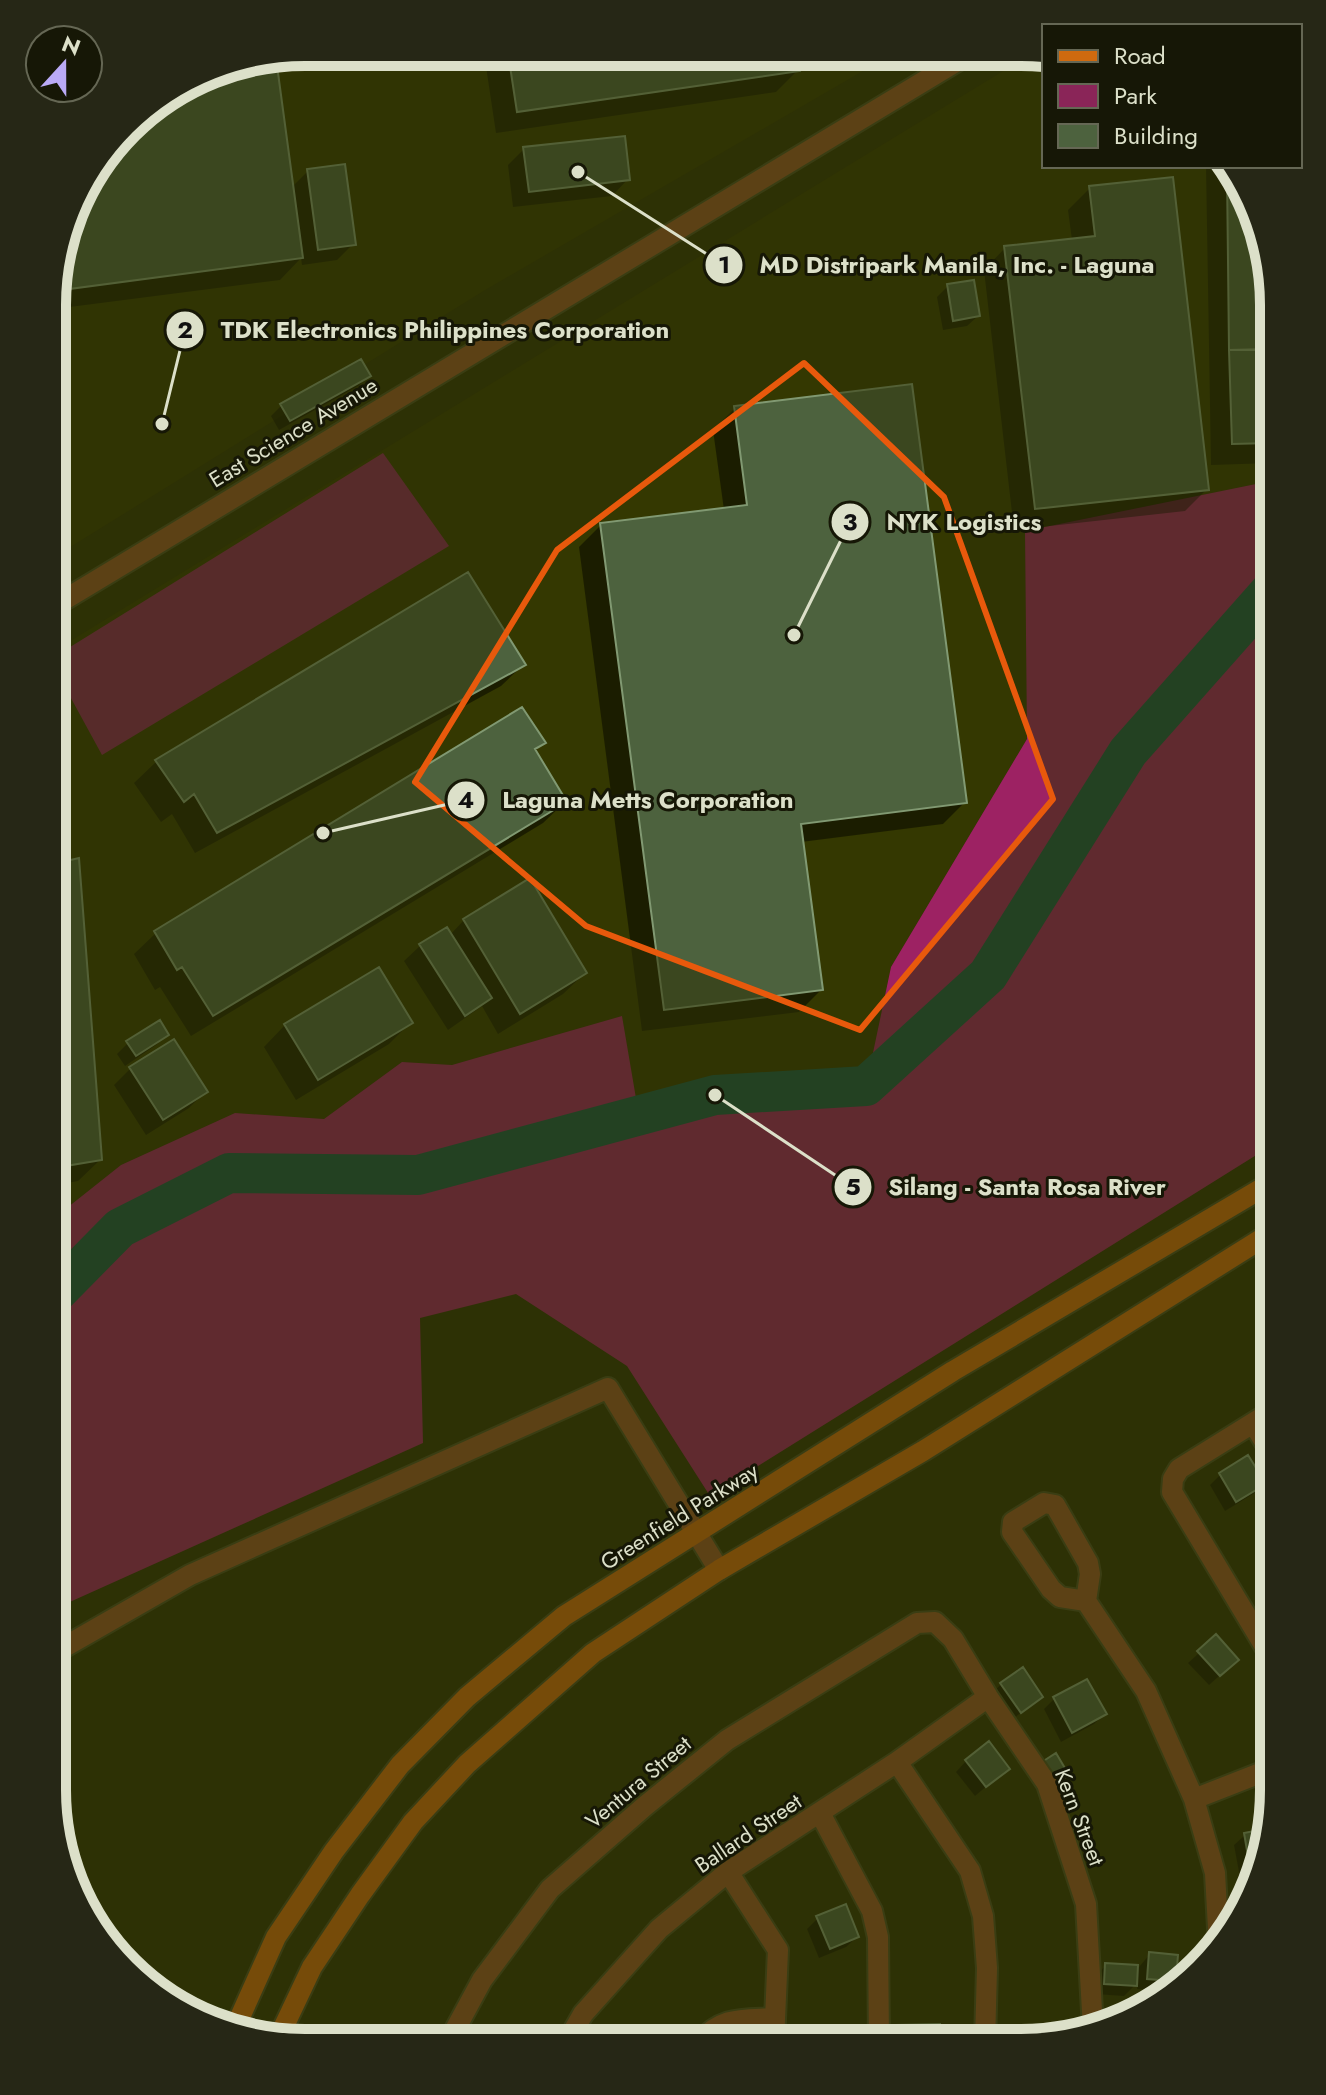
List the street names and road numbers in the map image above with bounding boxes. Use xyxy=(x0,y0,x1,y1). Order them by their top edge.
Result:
street label: East Science Avenue xyxy=(203,369,383,495)
street label: Greenfield Parkway xyxy=(594,1454,764,1577)
street label: Ventura Street xyxy=(578,1728,699,1836)
street label: Kern Street xyxy=(1047,1764,1113,1871)
street label: Ballard Street xyxy=(688,1785,808,1881)

